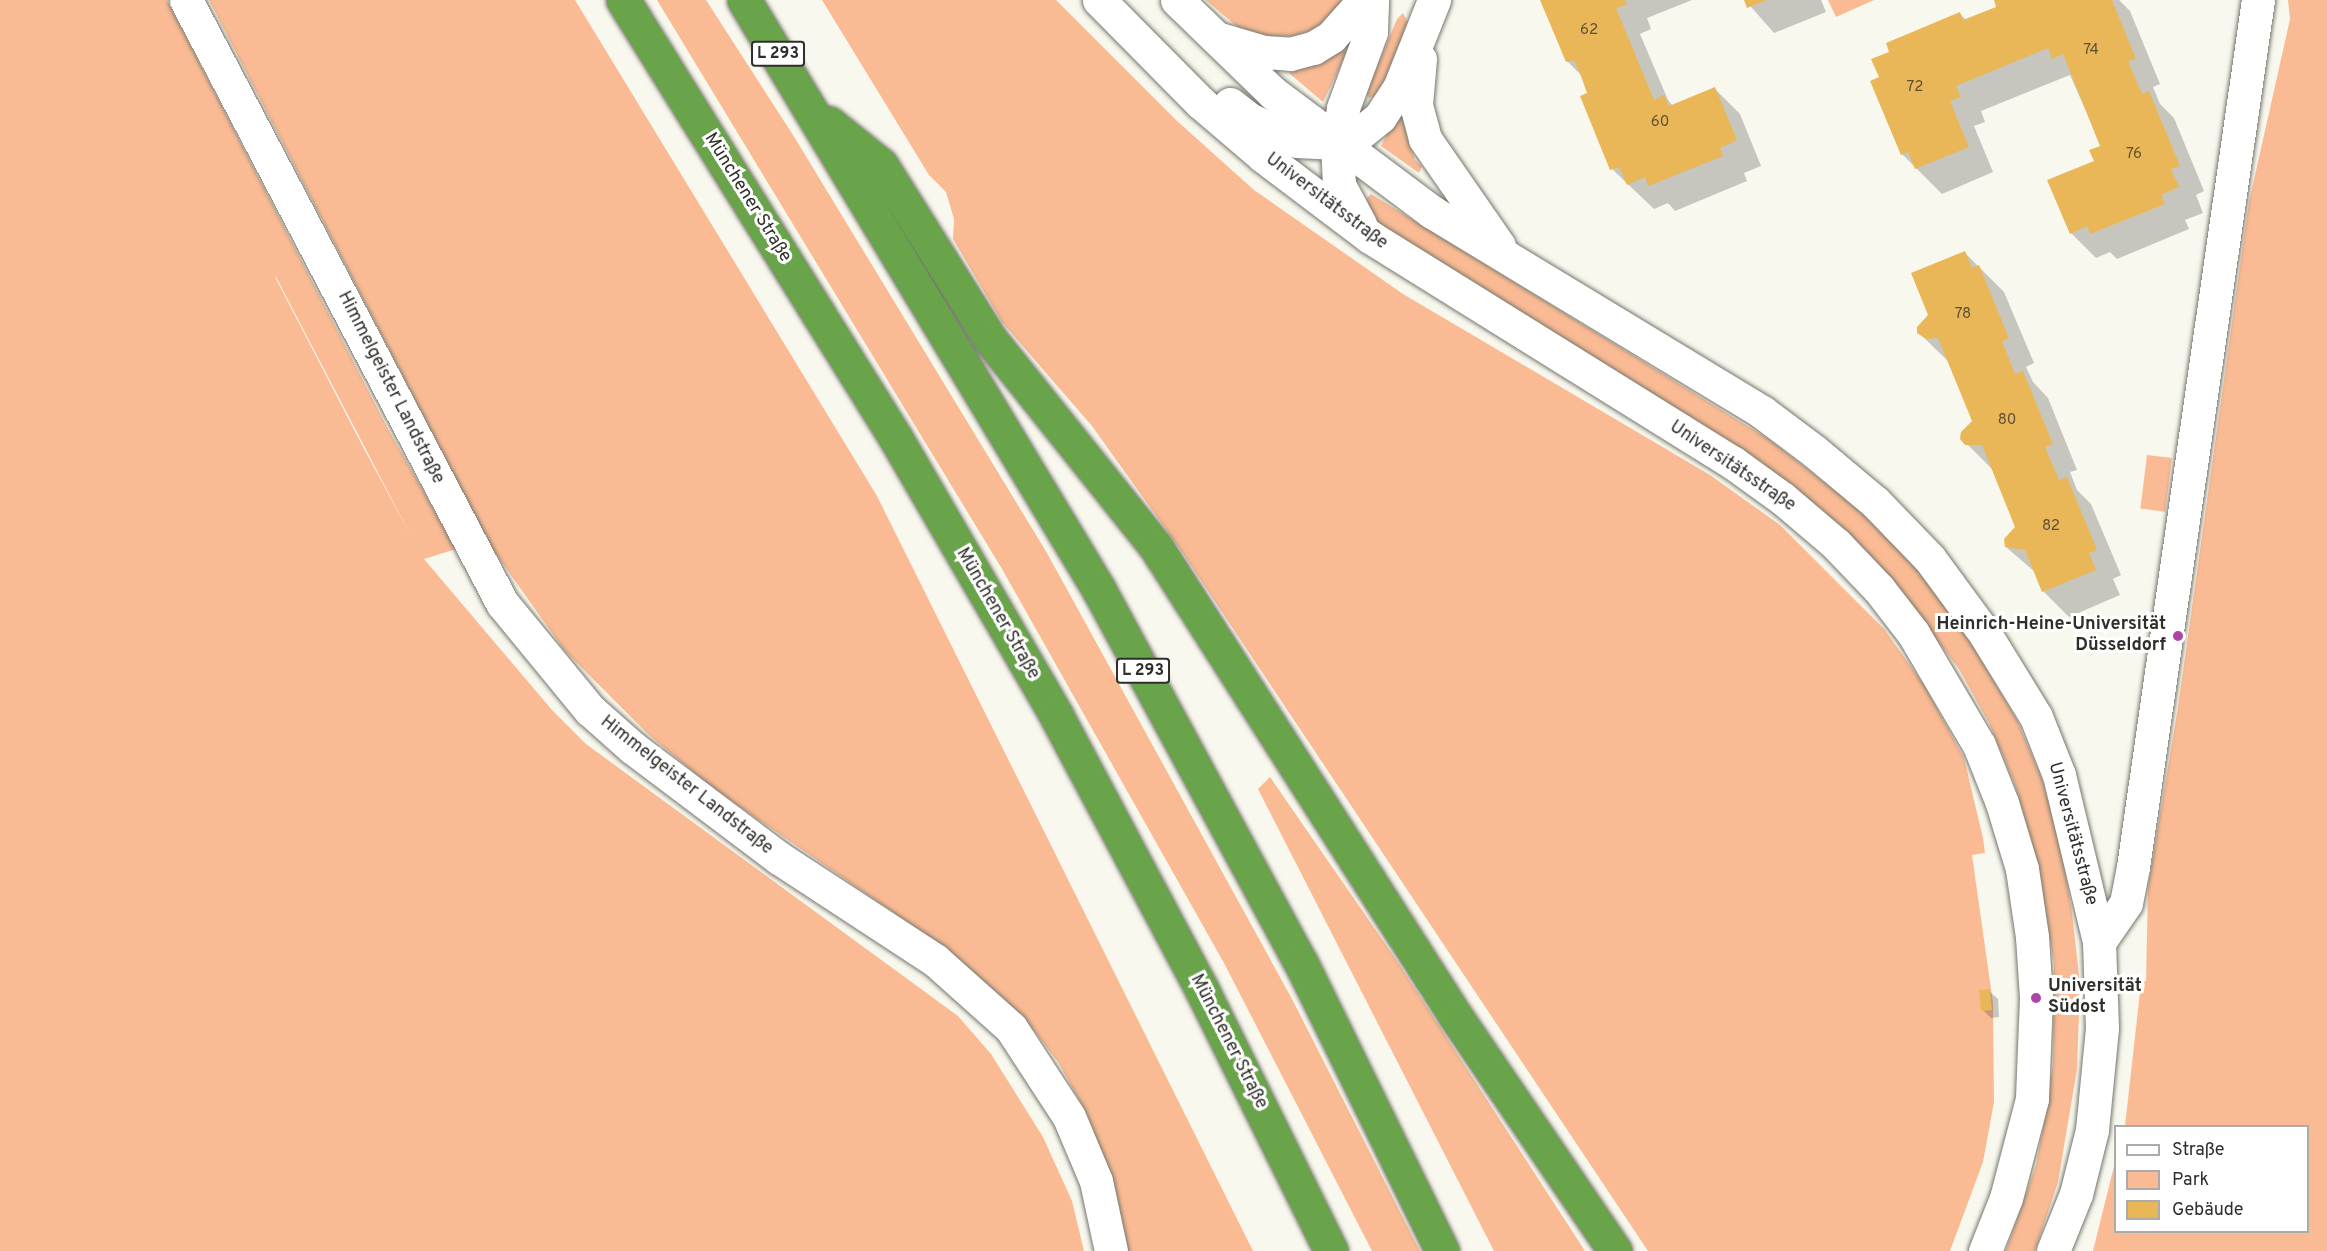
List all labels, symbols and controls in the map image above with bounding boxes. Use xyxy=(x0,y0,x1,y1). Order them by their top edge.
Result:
house number: 62 xyxy=(1580,22,1598,40)
road number: L 293 xyxy=(750,41,806,67)
house number: 74 xyxy=(2083,42,2099,60)
house number: 72 xyxy=(1907,79,1923,97)
house number: 60 xyxy=(1651,114,1669,132)
street label: Münchener Straße xyxy=(699,129,795,267)
house number: 76 xyxy=(2126,146,2142,164)
street label: Universitätsstraße xyxy=(1261,149,1391,255)
street label: Himmelgeister Landstraße xyxy=(332,288,448,488)
house number: 78 xyxy=(1955,306,1971,324)
house number: 80 xyxy=(1998,412,2016,430)
street label: Universitätsstraße xyxy=(1665,417,1799,517)
house number: 82 xyxy=(2042,518,2060,536)
street label: Münchener Straße xyxy=(951,544,1043,684)
place label: Heinrich-Heine-Universität Düsseldorf xyxy=(1937,615,2166,658)
marker: Heinrich-Heine-Universität Düsseldorf xyxy=(2171,629,2185,643)
road number: L 293 xyxy=(1114,658,1172,684)
street label: Himmelgeister Landstraße xyxy=(595,712,777,860)
street label: Universitätsstraße xyxy=(2043,760,2101,908)
street label: Münchener Straße xyxy=(1185,971,1271,1113)
place label: Universität Südost xyxy=(2048,977,2142,1020)
marker: Universität Südost xyxy=(2029,991,2043,1005)
legend xyxy=(2114,1125,2309,1233)
text: Straße xyxy=(2172,1139,2224,1162)
text: Park xyxy=(2172,1169,2209,1192)
text: Gebäude xyxy=(2172,1199,2244,1222)

